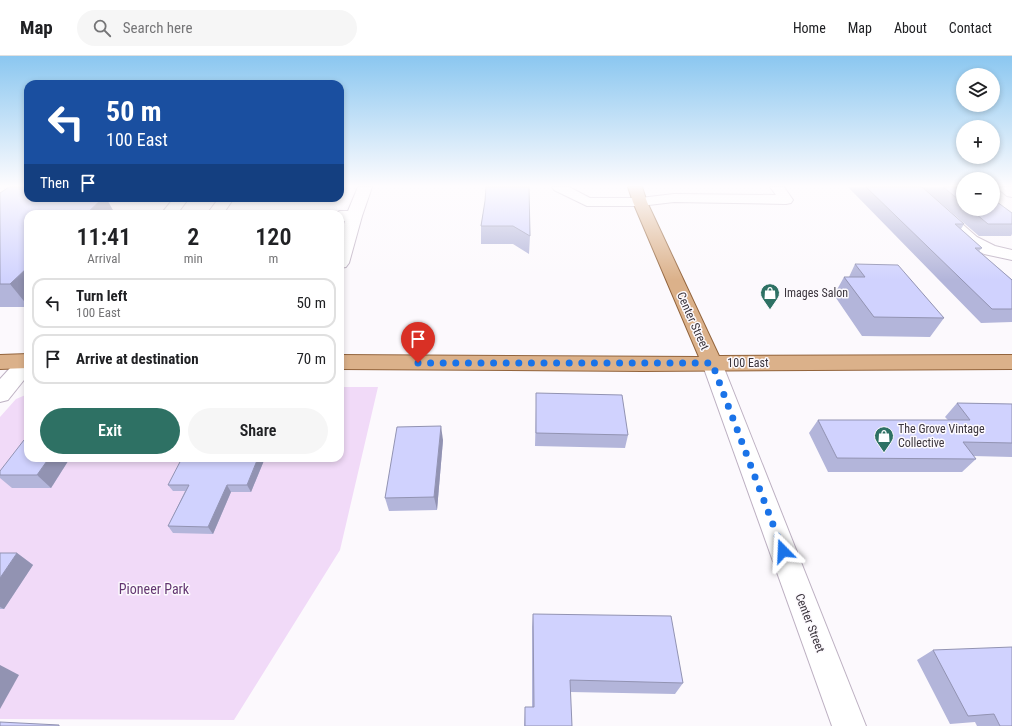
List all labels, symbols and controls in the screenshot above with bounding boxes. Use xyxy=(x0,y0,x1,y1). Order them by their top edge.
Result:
search box xyxy=(77,10,357,46)
text: Map xyxy=(20,16,53,39)
icon: search xyxy=(91,17,113,39)
text: Search here xyxy=(123,19,193,37)
text: Home xyxy=(793,20,826,36)
text: Map xyxy=(848,20,872,36)
text: About xyxy=(894,20,927,36)
text: Contact xyxy=(949,20,992,36)
map controls xyxy=(956,68,1000,216)
button: layers xyxy=(956,68,1000,112)
text: 50 m xyxy=(106,95,162,128)
icon: left xyxy=(40,96,92,148)
button: + xyxy=(956,120,1000,164)
text: 100 East xyxy=(106,129,168,150)
icon: arrive xyxy=(77,172,99,194)
button: − xyxy=(956,172,1000,216)
text: Then xyxy=(40,174,69,192)
text: 11:41 xyxy=(77,223,131,251)
text: 2 xyxy=(187,223,199,251)
text: 120 xyxy=(255,223,291,251)
text: Arrival xyxy=(87,251,120,266)
text: min xyxy=(184,251,203,266)
text: m xyxy=(268,251,278,266)
shop icon: Images Salon xyxy=(759,282,781,310)
place label: Images Salon xyxy=(784,286,848,300)
text: Turn left xyxy=(76,287,127,305)
street label: Center Street xyxy=(674,290,712,353)
icon: left xyxy=(42,292,64,314)
text: 50 m xyxy=(296,294,326,312)
text: 100 East xyxy=(76,305,121,320)
pin xyxy=(401,322,435,363)
icon: arrive xyxy=(407,328,429,350)
icon: arrive xyxy=(42,348,64,370)
text: Arrive at destination xyxy=(76,350,199,368)
text: 70 m xyxy=(296,350,326,368)
street label: 100 East xyxy=(727,356,769,370)
button: Exit xyxy=(40,408,180,454)
button: Share xyxy=(188,408,328,454)
place label: The Grove Vintage Collective xyxy=(898,422,985,450)
shop icon: The Grove Vintage Collective xyxy=(873,425,895,453)
position arrow xyxy=(762,530,804,572)
park label: Pioneer Park xyxy=(119,581,190,597)
street label: Center Street xyxy=(792,592,828,655)

